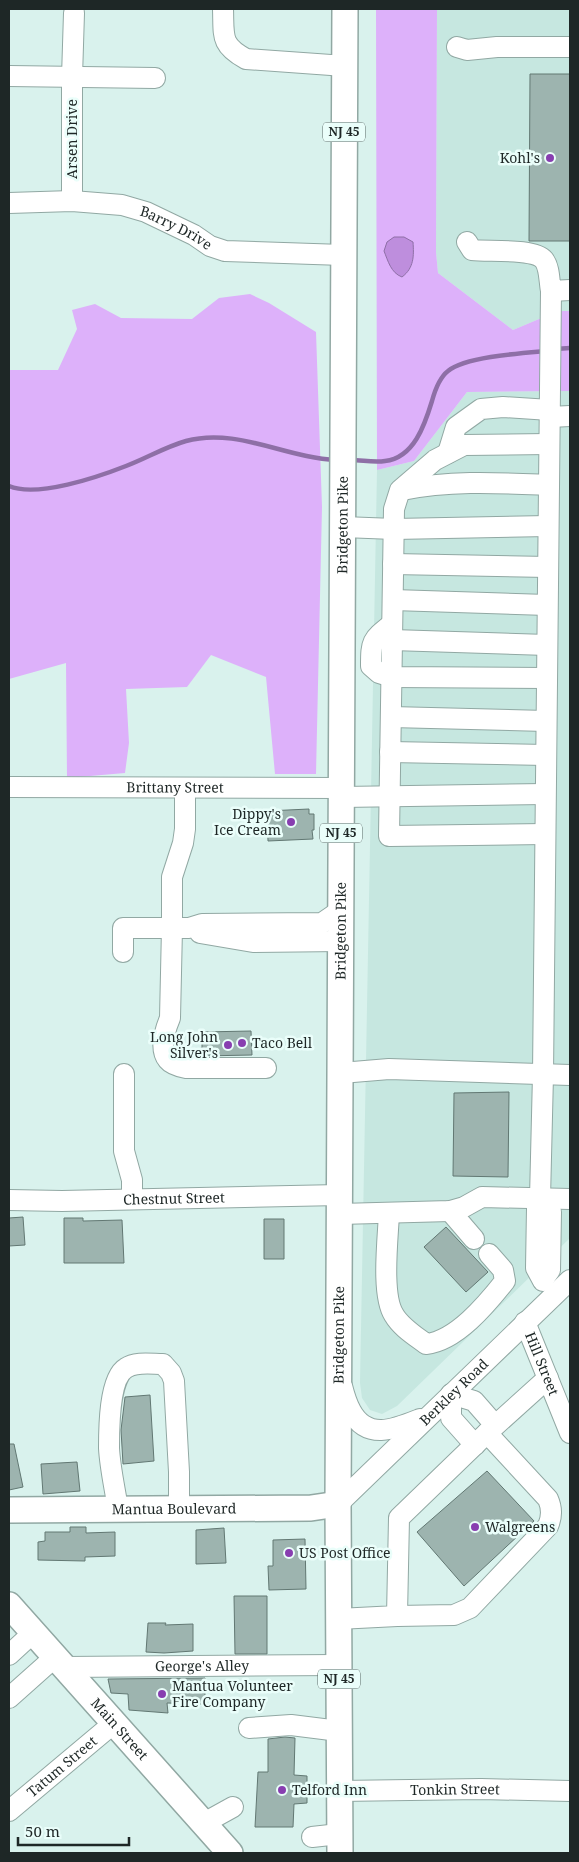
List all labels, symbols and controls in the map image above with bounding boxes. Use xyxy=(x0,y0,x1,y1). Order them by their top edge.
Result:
street label: Arsen Drive xyxy=(62,99,81,179)
road number: NJ 45 xyxy=(323,122,365,142)
place label: Kohl's xyxy=(500,148,540,167)
marker: Kohl's xyxy=(544,152,556,164)
street label: Barry Drive xyxy=(138,201,216,254)
street label: Bridgeton Pike xyxy=(332,476,352,574)
street label: Brittany Street xyxy=(126,777,224,797)
place label: Dippy's Ice Cream xyxy=(214,804,281,839)
marker: Dippy's Ice Cream xyxy=(285,816,297,828)
road number: NJ 45 xyxy=(320,824,362,842)
street label: Bridgeton Pike xyxy=(330,882,350,980)
place label: Long John Silver's xyxy=(150,1027,218,1062)
place label: Taco Bell xyxy=(252,1033,313,1052)
marker: Taco Bell xyxy=(236,1037,248,1049)
marker: Long John Silver's xyxy=(222,1039,234,1051)
street label: Chestnut Street xyxy=(123,1187,225,1209)
street label: Bridgeton Pike xyxy=(329,1286,348,1384)
street label: Hill Street xyxy=(521,1329,564,1398)
street label: Berkley Road xyxy=(415,1354,492,1429)
street label: Mantua Boulevard xyxy=(112,1498,237,1518)
place label: Walgreens xyxy=(485,1517,555,1536)
marker: Walgreens xyxy=(469,1521,481,1533)
place label: US Post Office xyxy=(299,1543,391,1562)
marker: US Post Office xyxy=(283,1547,295,1559)
street label: George's Alley xyxy=(155,1656,249,1675)
road number: NJ 45 xyxy=(318,1670,360,1688)
place label: Mantua Volunteer Fire Company xyxy=(172,1676,293,1711)
marker: Mantua Volunteer Fire Company xyxy=(156,1688,168,1700)
street label: Main Street xyxy=(87,1693,153,1764)
street label: Tatum Street xyxy=(23,1731,101,1801)
street label: Tonkin Street xyxy=(410,1779,500,1799)
place label: Telford Inn xyxy=(292,1780,367,1799)
marker: Telford Inn xyxy=(276,1784,288,1796)
scale bar xyxy=(18,1814,129,1846)
text: 50 m xyxy=(25,1821,60,1841)

